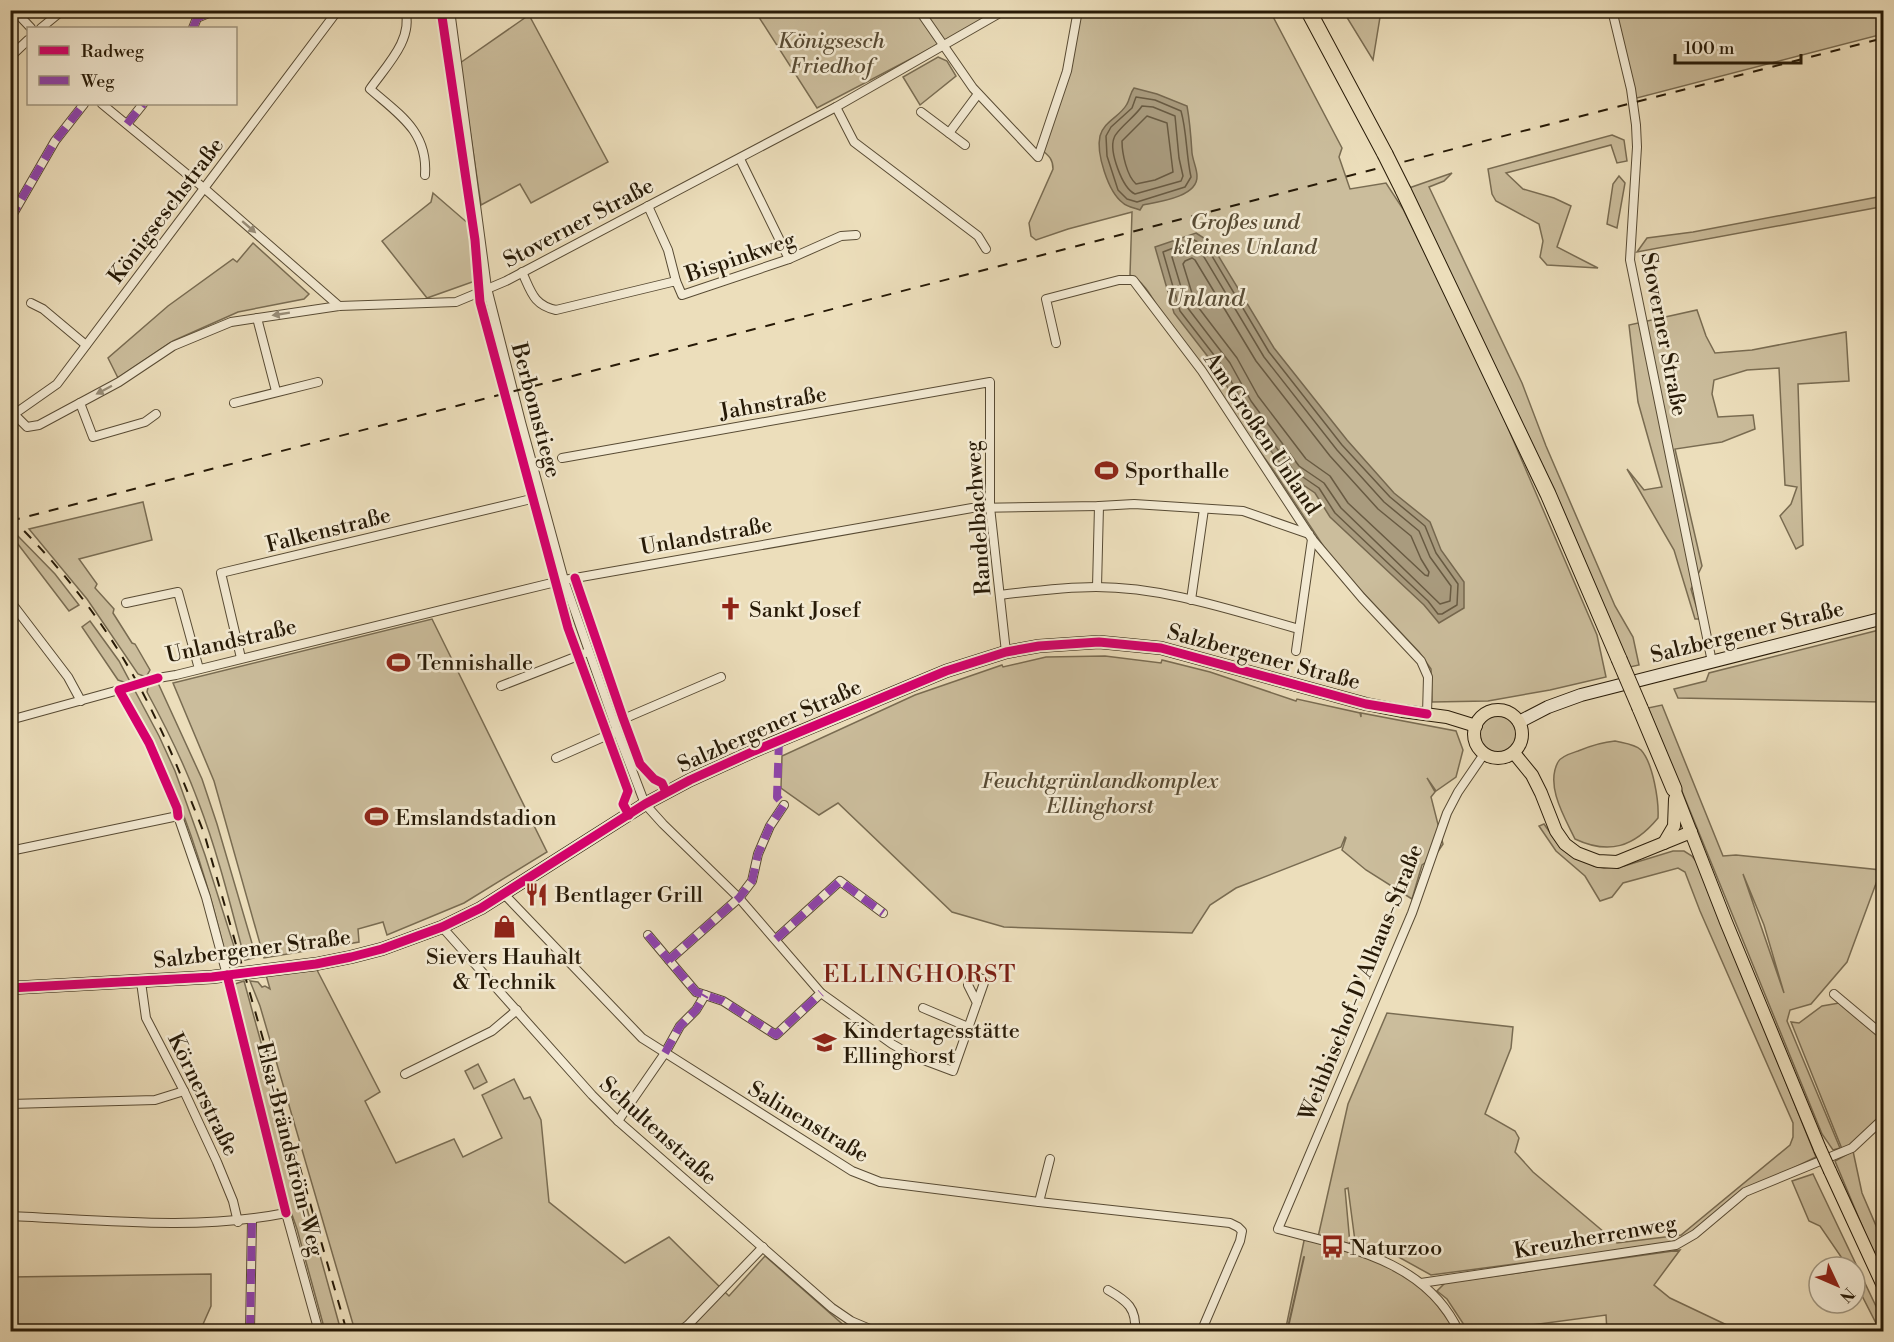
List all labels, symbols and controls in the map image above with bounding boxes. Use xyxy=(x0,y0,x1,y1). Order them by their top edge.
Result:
legend xyxy=(27,27,237,105)
scale bar xyxy=(1675,27,1801,65)
park label: Königsesch Friedhof xyxy=(777,28,885,80)
text: 100 m xyxy=(1684,37,1735,60)
text: Radweg xyxy=(81,40,145,63)
text: Weg xyxy=(80,70,115,93)
street label: Königseschstraße xyxy=(102,132,230,289)
street label: Stoverner Straße xyxy=(499,172,658,274)
park label: Großes und kleines Unland xyxy=(1173,209,1318,261)
one-way arrow xyxy=(241,220,256,233)
street label: Bispinkweg xyxy=(681,226,800,289)
street label: Stoverner Straße xyxy=(1634,250,1693,418)
water label: Unland xyxy=(1166,284,1246,314)
one-way arrow xyxy=(272,310,291,319)
street label: Berbomstiege xyxy=(504,339,566,481)
street label: Am Großen Unland xyxy=(1197,347,1326,521)
street label: Jahnstraße xyxy=(717,381,829,426)
one-way arrow xyxy=(96,385,113,395)
street label: Randelbachweg xyxy=(960,439,997,596)
sports icon: Sporthalle xyxy=(1094,457,1120,483)
place label: Sporthalle xyxy=(1125,458,1229,485)
street label: Falkenstraße xyxy=(263,502,394,559)
street label: Unlandstraße xyxy=(638,512,774,561)
street label: Salzbergener Straße xyxy=(1648,595,1847,670)
church icon: Sankt Josef xyxy=(718,596,744,622)
place label: Sankt Josef xyxy=(749,597,861,624)
street label: Unlandstraße xyxy=(163,613,299,670)
street label: Salzbergener Straße xyxy=(1164,619,1363,696)
sports icon: Tennishalle xyxy=(386,649,412,675)
place label: Tennishalle xyxy=(417,650,533,677)
street label: Salzbergener Straße xyxy=(673,674,866,779)
park label: Feuchtgrünlandkomplex Ellinghorst xyxy=(981,768,1219,820)
sports icon: Emslandstadion xyxy=(364,804,390,830)
place label: Emslandstadion xyxy=(395,805,557,832)
street label: Weihbischof-D'Alhaus-Straße xyxy=(1293,840,1429,1126)
restaurant icon: Bentlager Grill xyxy=(524,881,550,907)
place label: Bentlager Grill xyxy=(554,882,704,909)
shop icon: Sievers Hauhalt & Technik xyxy=(491,914,517,940)
street label: Salzbergener Straße xyxy=(152,924,352,975)
place label: Sievers Hauhalt & Technik xyxy=(426,944,582,996)
district label: ELLINGHORST xyxy=(823,960,1017,990)
place label: Kindertagesstätte Ellinghorst xyxy=(843,1018,1020,1070)
street label: Körnerstraße xyxy=(161,1029,244,1161)
school or university icon: Kindertagesstätte Ellinghorst xyxy=(812,1030,838,1056)
street label: Elsa-Brändström-Weg xyxy=(250,1039,329,1260)
street label: Schultenstraße xyxy=(594,1071,722,1191)
street label: Salinenstraße xyxy=(743,1076,874,1169)
street label: Kreuzherrenweg xyxy=(1512,1210,1679,1265)
bus stop icon: Naturzoo xyxy=(1319,1234,1345,1260)
place label: Naturzoo xyxy=(1350,1235,1442,1262)
north arrow xyxy=(1807,1255,1867,1315)
text: N xyxy=(1835,1283,1859,1306)

